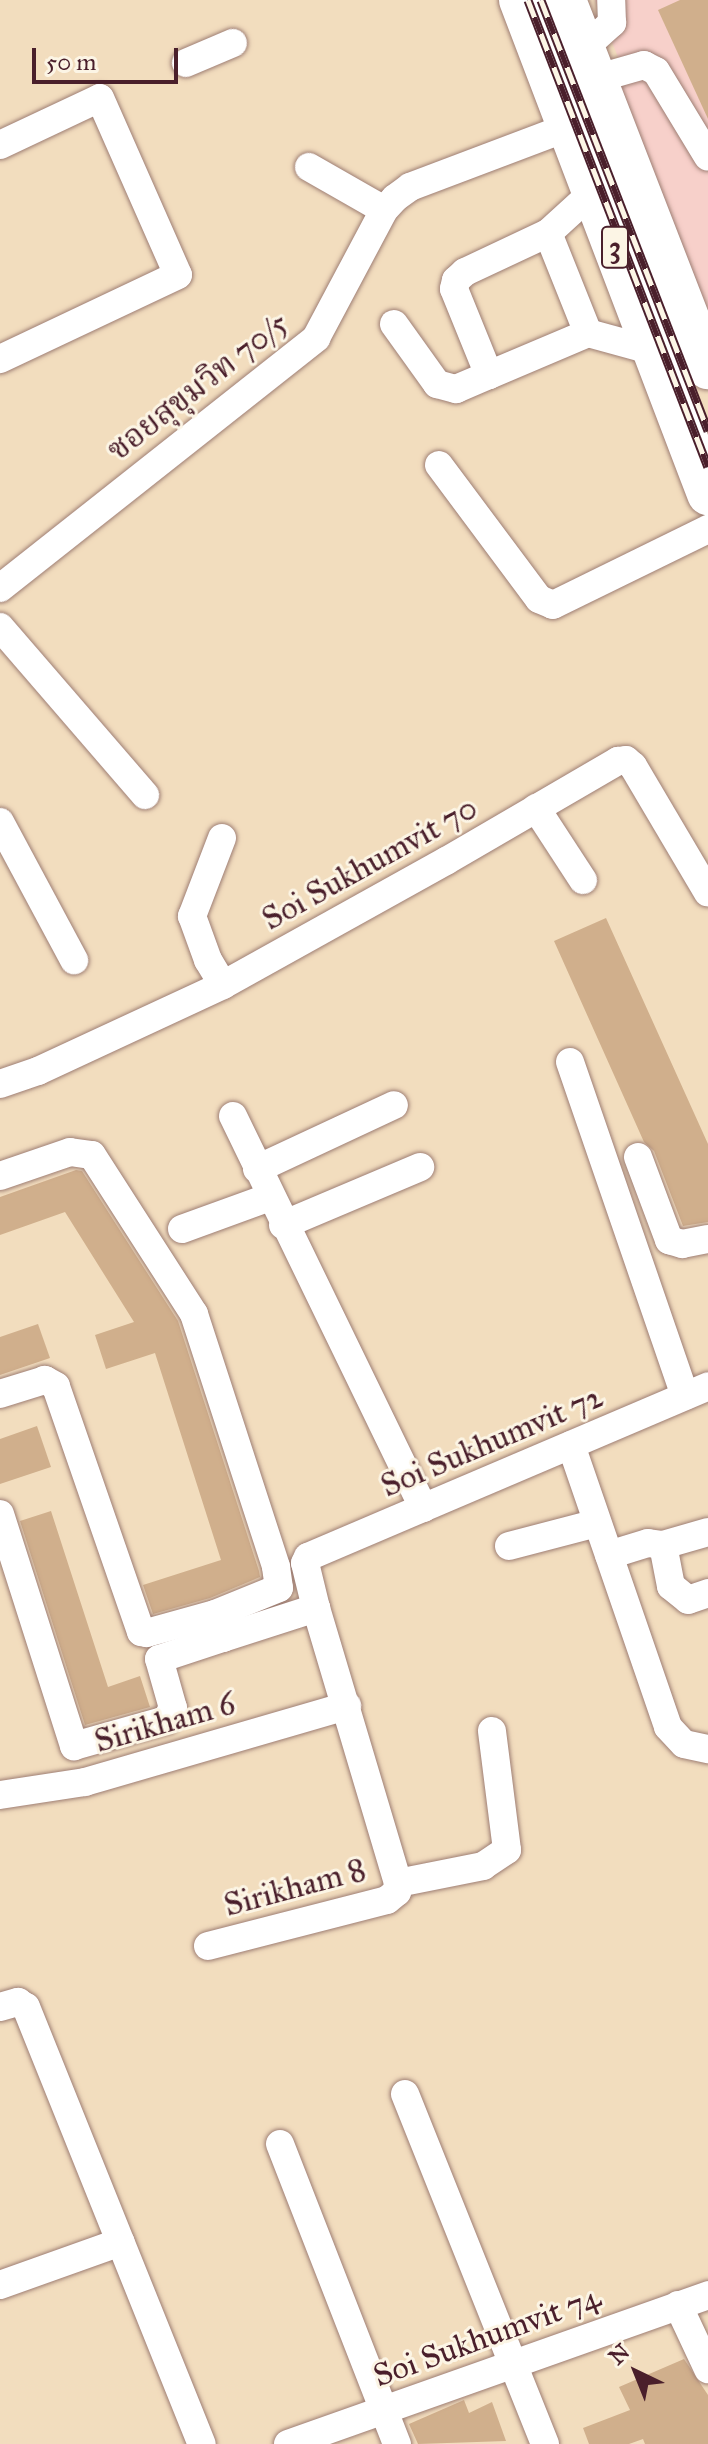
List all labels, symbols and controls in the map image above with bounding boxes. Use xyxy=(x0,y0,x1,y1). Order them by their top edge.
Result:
scale bar xyxy=(36,32,182,82)
text: 50 m xyxy=(46,47,96,77)
road number: 3 xyxy=(601,221,629,273)
street label: ซอยสุขุมวิท 70/5 xyxy=(100,304,296,470)
street label: Soi Sukhumvit 70 xyxy=(256,789,484,939)
street label: Soi Sukhumvit 72 xyxy=(375,1378,609,1506)
street label: Sirikham 6 xyxy=(90,1685,240,1761)
street label: Sirikham 8 xyxy=(220,1851,370,1925)
street label: Soi Sukhumvit 74 xyxy=(368,2278,606,2396)
north arrow xyxy=(596,2332,676,2412)
text: N xyxy=(603,2338,635,2370)

